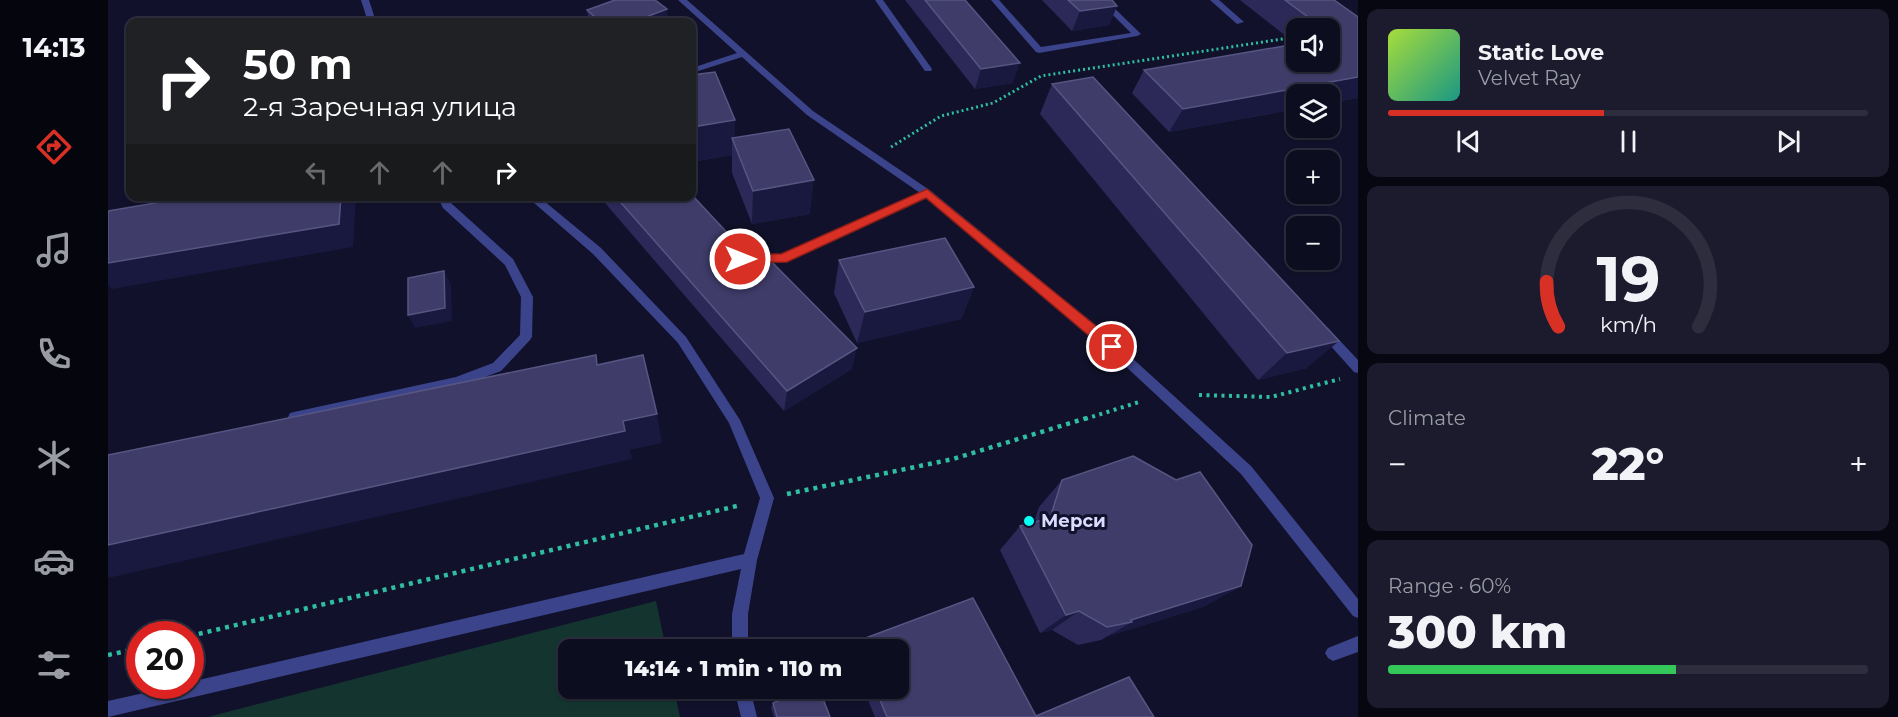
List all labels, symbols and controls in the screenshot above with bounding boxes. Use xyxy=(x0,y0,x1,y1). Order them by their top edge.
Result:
map controls xyxy=(1286,18,1340,270)
button: sound xyxy=(1286,18,1340,72)
text: 14:13 xyxy=(22,31,86,64)
text: 50 m xyxy=(243,38,352,90)
text: Static Love xyxy=(1478,39,1604,66)
icon: right xyxy=(144,42,222,120)
text: Velvet Ray xyxy=(1478,66,1581,90)
button: layers xyxy=(1286,84,1340,138)
text: 2-я Заречная улица xyxy=(243,90,517,123)
icon: previous xyxy=(1452,125,1485,158)
icon: pause xyxy=(1612,125,1645,158)
icon: next xyxy=(1772,125,1805,158)
icon: directions xyxy=(33,126,75,168)
button: + xyxy=(1286,150,1340,204)
icon: left xyxy=(300,156,333,189)
icon: ahead xyxy=(363,156,396,189)
icon: ahead xyxy=(426,156,459,189)
icon: right xyxy=(489,156,522,189)
button: − xyxy=(1286,216,1340,270)
position arrow xyxy=(708,227,772,291)
icon: music xyxy=(33,229,75,271)
text: 19 xyxy=(1596,241,1660,317)
text: km/h xyxy=(1599,311,1657,337)
pin xyxy=(1086,321,1137,372)
icon: arrive xyxy=(1095,330,1128,363)
icon: phone xyxy=(33,333,75,375)
text: Climate xyxy=(1388,406,1466,430)
text: 22° xyxy=(1592,436,1664,491)
icon: climate xyxy=(33,437,75,479)
text: − xyxy=(1388,444,1407,484)
text: + xyxy=(1849,444,1868,484)
place label: Мерси xyxy=(1041,510,1106,532)
marker: Мерси xyxy=(1022,514,1036,528)
icon: car xyxy=(33,540,75,582)
text: Range · 60% xyxy=(1388,574,1511,598)
text: 300 km xyxy=(1388,604,1567,659)
speed limit sign: 20 xyxy=(126,621,204,699)
icon: filters xyxy=(33,644,75,686)
text: 14:14 · 1 min · 110 m xyxy=(625,655,842,682)

